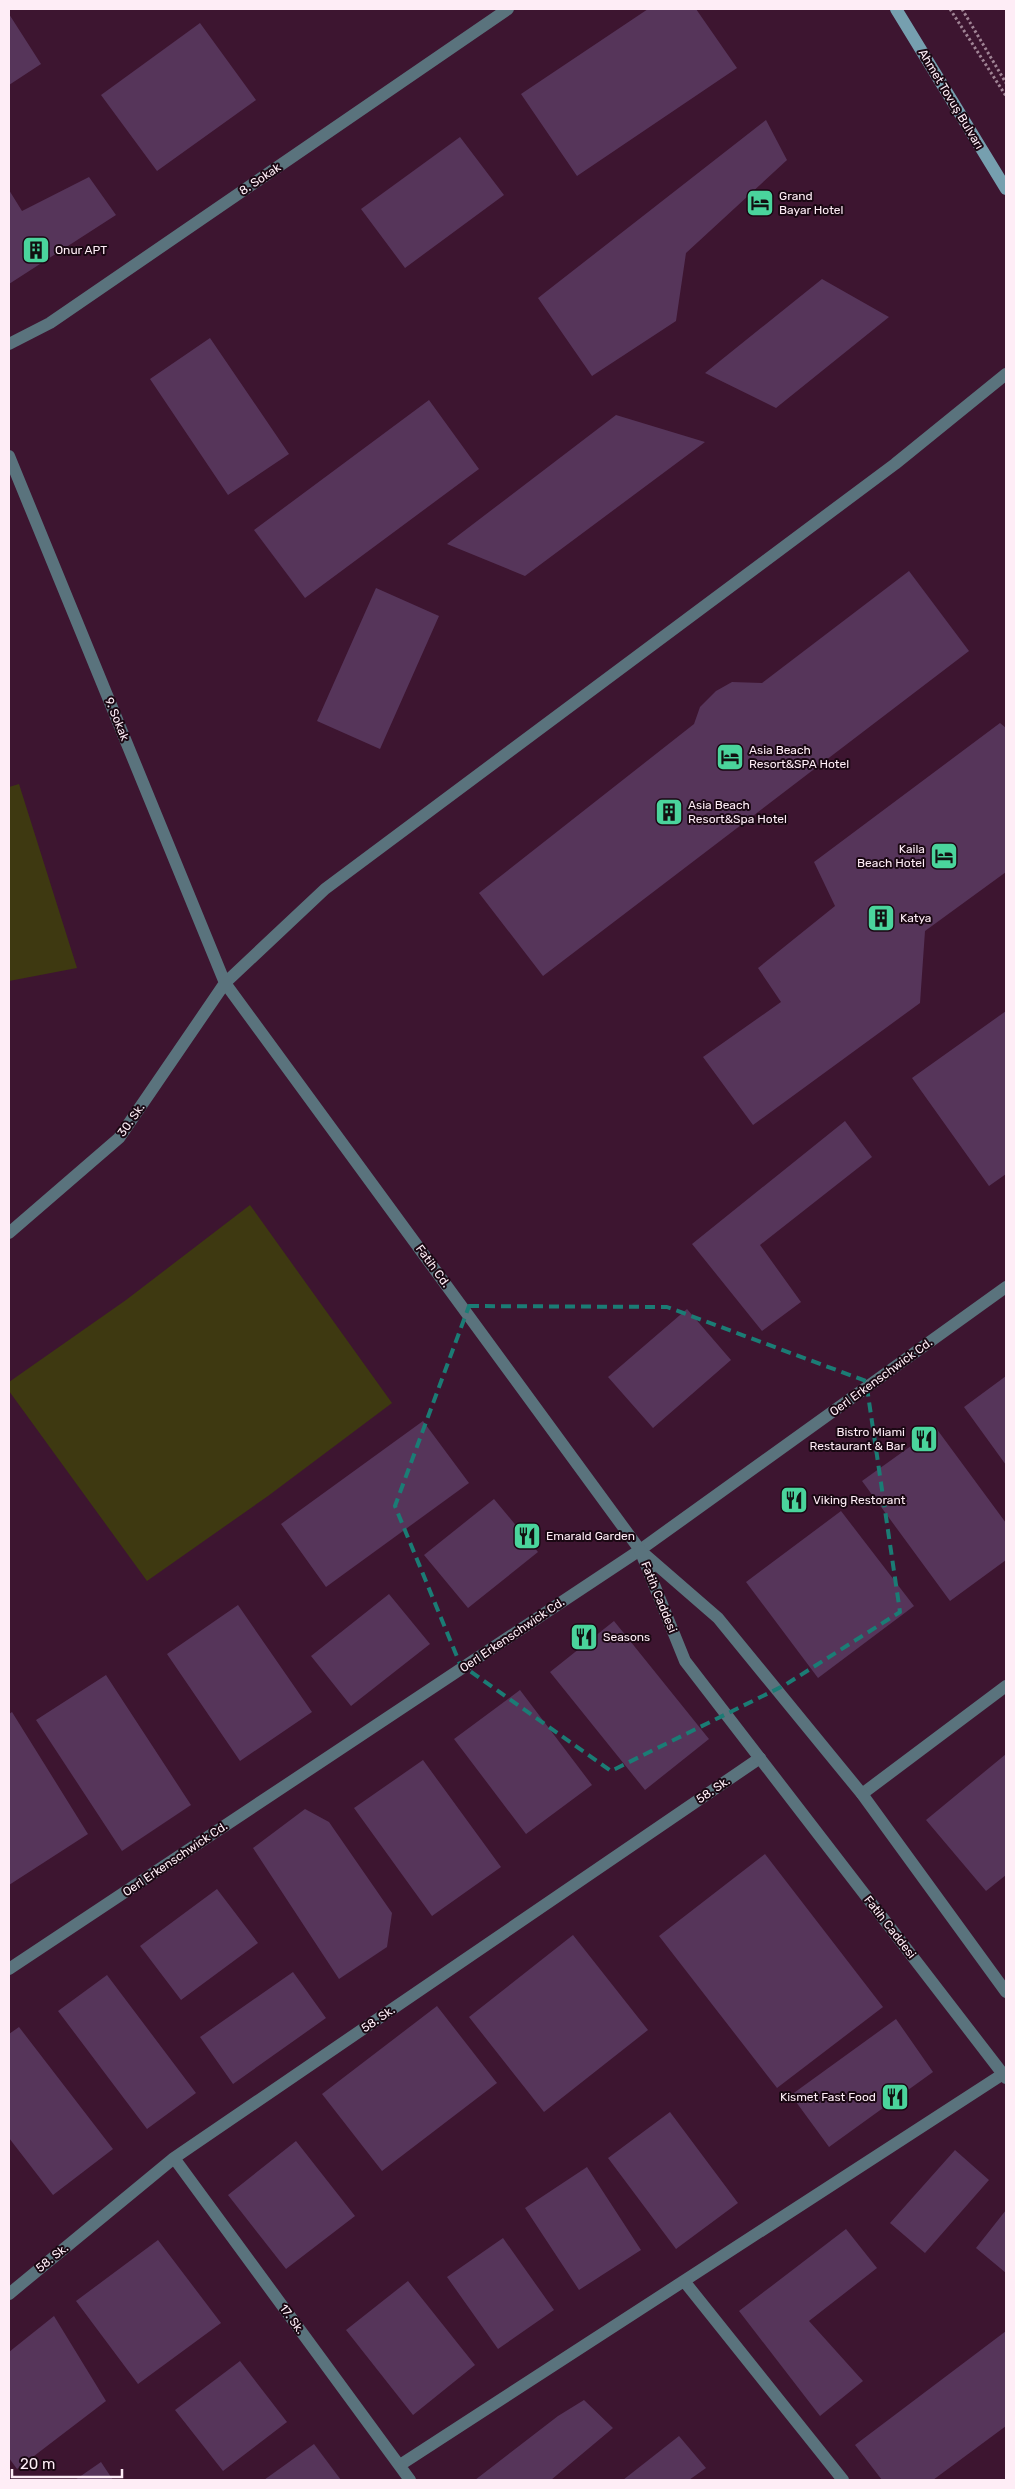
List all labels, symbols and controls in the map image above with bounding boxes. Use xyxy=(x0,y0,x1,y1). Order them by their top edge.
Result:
street label: Ahmet Tovuş Bulvarı xyxy=(916,47,986,152)
street label: 8. Sokak xyxy=(237,160,284,198)
hotel icon: Grand Bayar Hotel xyxy=(745,188,775,218)
place label: Grand Bayar Hotel xyxy=(779,189,844,217)
building icon: Onur APT xyxy=(21,235,51,265)
place label: Onur APT xyxy=(55,243,107,257)
street label: 9. Sokak xyxy=(102,695,132,743)
hotel icon: Asia Beach Resort&SPA Hotel xyxy=(715,742,745,772)
place label: Asia Beach Resort&SPA Hotel xyxy=(749,743,849,771)
building icon: Asia Beach Resort&Spa Hotel xyxy=(654,797,684,827)
place label: Asia Beach Resort&Spa Hotel xyxy=(688,798,787,826)
hotel icon: Kaila Beach Hotel xyxy=(929,841,959,871)
place label: Kaila Beach Hotel xyxy=(857,842,925,870)
building icon: Katya xyxy=(866,903,896,933)
place label: Katya xyxy=(900,911,931,925)
street label: 30. Sk. xyxy=(115,1101,147,1139)
street label: Fatih Cd. xyxy=(413,1242,453,1290)
street label: Oerl Erkenschwick Cd. xyxy=(827,1335,935,1419)
restaurant icon: Bistro Miami Restaurant & Bar xyxy=(909,1424,939,1454)
place label: Bistro Miami Restaurant & Bar xyxy=(809,1425,905,1453)
restaurant icon: Viking Restorant xyxy=(779,1485,809,1515)
place label: Viking Restorant xyxy=(813,1493,906,1507)
restaurant icon: Emarald Garden xyxy=(512,1521,542,1551)
place label: Emarald Garden xyxy=(546,1529,635,1543)
street label: Fatih Caddesi xyxy=(638,1559,680,1635)
street label: Oerl Erkenschwick Cd. xyxy=(457,1595,567,1675)
restaurant icon: Seasons xyxy=(569,1622,599,1652)
place label: Seasons xyxy=(603,1630,650,1644)
street label: 58. Sk. xyxy=(694,1774,732,1806)
street label: Oerl Erkenschwick Cd. xyxy=(120,1819,230,1899)
street label: Fatih Caddesi xyxy=(861,1893,919,1961)
street label: 58. Sk. xyxy=(359,2003,397,2035)
restaurant icon: Kismet Fast Food xyxy=(880,2082,910,2112)
place label: Kismet Fast Food xyxy=(780,2090,876,2104)
street label: 58. Sk. xyxy=(33,2241,71,2275)
street label: 17. Sk. xyxy=(277,2301,307,2337)
scale bar xyxy=(12,2446,122,2478)
text: 20 m xyxy=(20,2455,55,2473)

